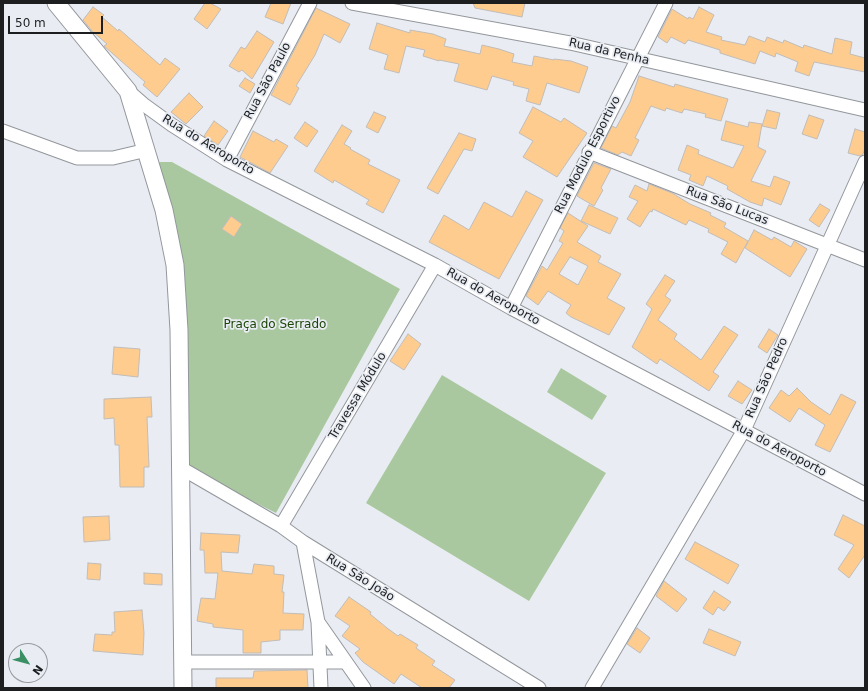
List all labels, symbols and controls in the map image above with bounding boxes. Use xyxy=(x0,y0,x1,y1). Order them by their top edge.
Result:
scale bar xyxy=(10,8,105,34)
text: 50 m xyxy=(15,16,46,30)
street label: Rua da Penha xyxy=(567,36,651,68)
street label: Rua São Paulo xyxy=(242,40,294,122)
street label: Rua Modulo Esportivo xyxy=(552,94,624,216)
street label: Rua do Aeroporto xyxy=(159,112,257,178)
street label: Rua São Lucas xyxy=(684,184,770,228)
street label: Rua do Aeroporto xyxy=(444,265,542,329)
park label: Praça do Serrado xyxy=(224,318,326,332)
street label: Rua São Pedro xyxy=(743,336,791,420)
street label: Travessa Módulo xyxy=(326,350,390,442)
street label: Rua do Aeroporto xyxy=(729,418,829,480)
street label: Rua São João xyxy=(323,551,397,605)
north arrow xyxy=(8,643,48,683)
text: N xyxy=(29,662,45,677)

